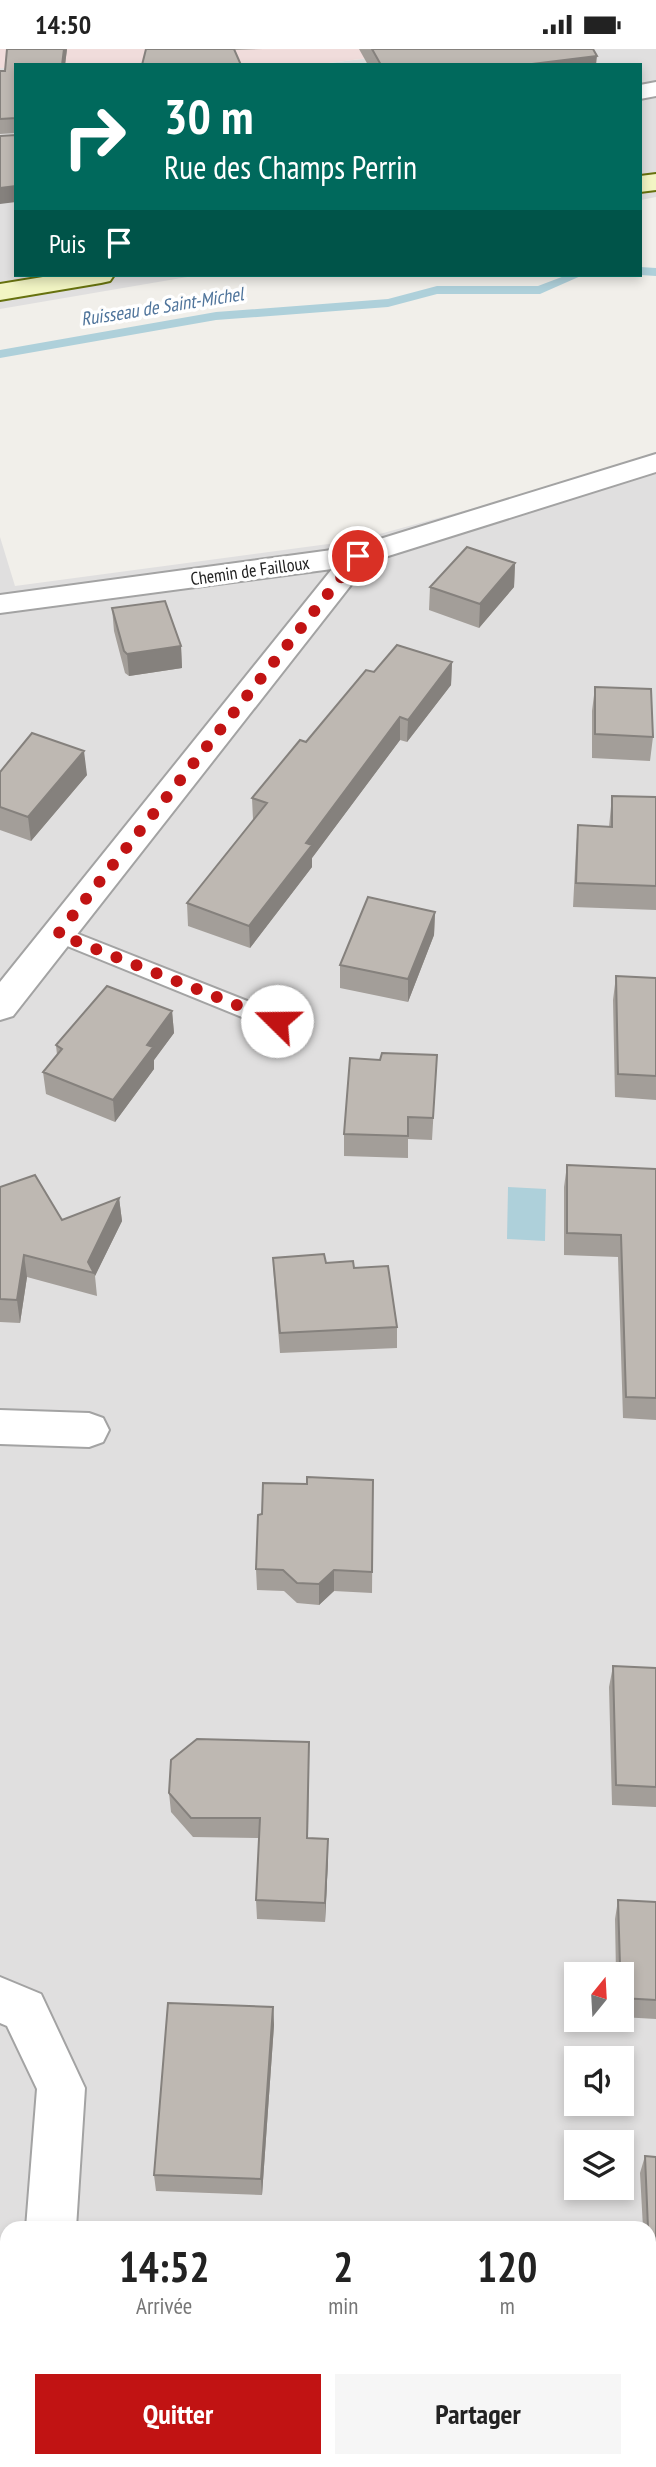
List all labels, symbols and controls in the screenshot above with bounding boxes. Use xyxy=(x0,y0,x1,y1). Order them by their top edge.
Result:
text: 14:50 xyxy=(35,8,91,41)
text: 30 m xyxy=(164,84,253,148)
icon: right xyxy=(49,91,140,182)
text: Rue des Champs Perrin xyxy=(164,146,417,188)
icon: arrive xyxy=(100,224,138,262)
text: Puis xyxy=(49,227,86,260)
water label: Ruisseau de Saint-Michel xyxy=(79,281,247,331)
pin xyxy=(328,526,388,586)
icon: arrive xyxy=(339,537,377,575)
street label: Chemin de Failloux xyxy=(189,551,311,590)
position arrow xyxy=(240,984,314,1058)
north arrow xyxy=(564,1962,634,2032)
map controls xyxy=(564,1962,634,2200)
button: sound xyxy=(564,2046,634,2116)
button: layers xyxy=(564,2130,634,2200)
text: 14:52 xyxy=(119,2239,210,2294)
text: 2 xyxy=(333,2239,353,2294)
text: 120 xyxy=(477,2239,537,2294)
text: Arrivée xyxy=(136,2291,192,2320)
text: min xyxy=(328,2291,358,2320)
text: m xyxy=(500,2291,515,2320)
button: Quitter xyxy=(35,2374,321,2454)
button: Partager xyxy=(335,2374,621,2454)

